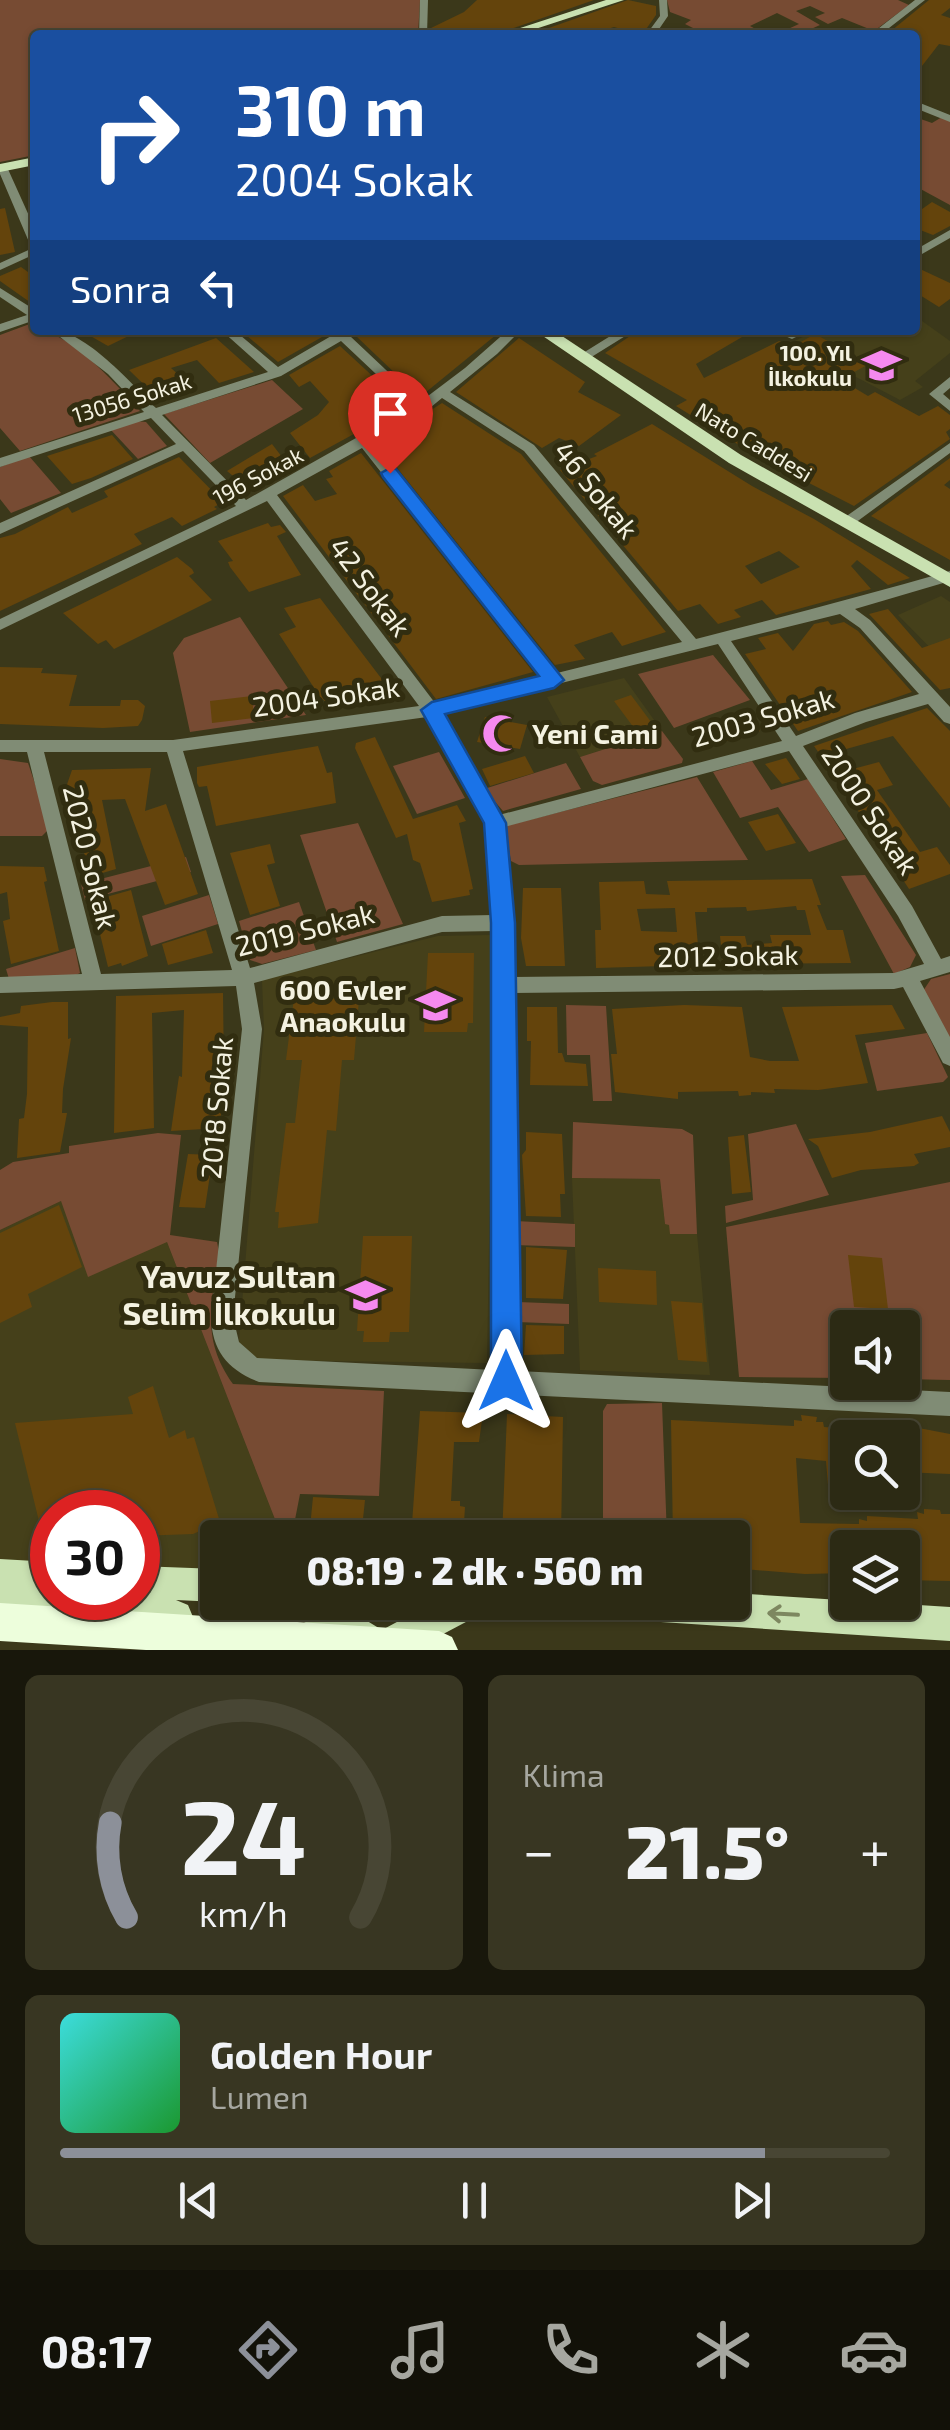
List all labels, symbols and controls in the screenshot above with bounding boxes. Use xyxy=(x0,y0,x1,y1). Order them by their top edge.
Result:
text: 310 m xyxy=(235,66,426,150)
icon: right xyxy=(70,70,200,200)
text: 2004 Sokak xyxy=(235,151,474,205)
icon: left xyxy=(191,260,246,315)
text: Sonra xyxy=(70,265,171,311)
place label: 100. Yıl İlkokulu xyxy=(768,339,853,390)
school or university icon: 100. Yıl İlkokulu xyxy=(861,345,903,387)
street label: 13056 Sokak xyxy=(69,367,194,427)
pin xyxy=(348,371,433,474)
icon: arrive xyxy=(363,386,418,441)
street label: Nato Caddesi xyxy=(691,396,818,486)
street label: 46 Sokak xyxy=(547,434,646,545)
street label: 196 Sokak xyxy=(208,441,307,510)
street label: 42 Sokak xyxy=(323,530,419,642)
street label: 2004 Sokak xyxy=(250,669,402,723)
street label: 2003 Sokak xyxy=(687,680,838,754)
mosque icon: Yeni Cami xyxy=(481,713,523,755)
place label: Yeni Cami xyxy=(532,716,658,750)
street label: 2000 Sokak xyxy=(815,739,926,880)
street label: 2020 Sokak xyxy=(57,781,125,932)
street label: 2019 Sokak xyxy=(232,895,378,963)
street label: 2012 Sokak xyxy=(657,937,799,973)
place label: 600 Evler Anaokulu xyxy=(279,972,406,1038)
school or university icon: 600 Evler Anaokulu xyxy=(415,985,457,1027)
street label: 2018 Sokak xyxy=(193,1035,239,1180)
place label: Yavuz Sultan Selim İlkokulu xyxy=(122,1256,336,1331)
school or university icon: Yavuz Sultan Selim İlkokulu xyxy=(345,1274,387,1316)
map controls xyxy=(830,1310,920,1620)
button: sound xyxy=(830,1310,920,1400)
position arrow xyxy=(454,1329,558,1433)
button: search xyxy=(830,1420,920,1510)
speed limit sign: 30 xyxy=(30,1490,160,1620)
button: layers xyxy=(830,1530,920,1620)
text: 08:19 · 2 dk · 560 m xyxy=(307,1547,643,1593)
one-way arrow xyxy=(767,1604,799,1623)
text: Klima xyxy=(523,1755,604,1793)
text: 24 xyxy=(180,1771,307,1896)
text: 21.5° xyxy=(625,1804,789,1894)
text: − xyxy=(523,1816,555,1882)
text: + xyxy=(860,1816,890,1882)
text: km/h xyxy=(199,1891,288,1934)
text: Golden Hour xyxy=(210,2031,432,2077)
text: Lumen xyxy=(210,2077,309,2115)
icon: previous xyxy=(171,2173,226,2228)
icon: pause xyxy=(447,2173,502,2228)
icon: next xyxy=(724,2173,779,2228)
icon: directions xyxy=(233,2315,303,2385)
icon: music xyxy=(385,2315,455,2385)
icon: phone xyxy=(536,2315,606,2385)
icon: climate xyxy=(688,2315,758,2385)
icon: car xyxy=(839,2315,909,2385)
text: 08:17 xyxy=(41,2323,152,2377)

